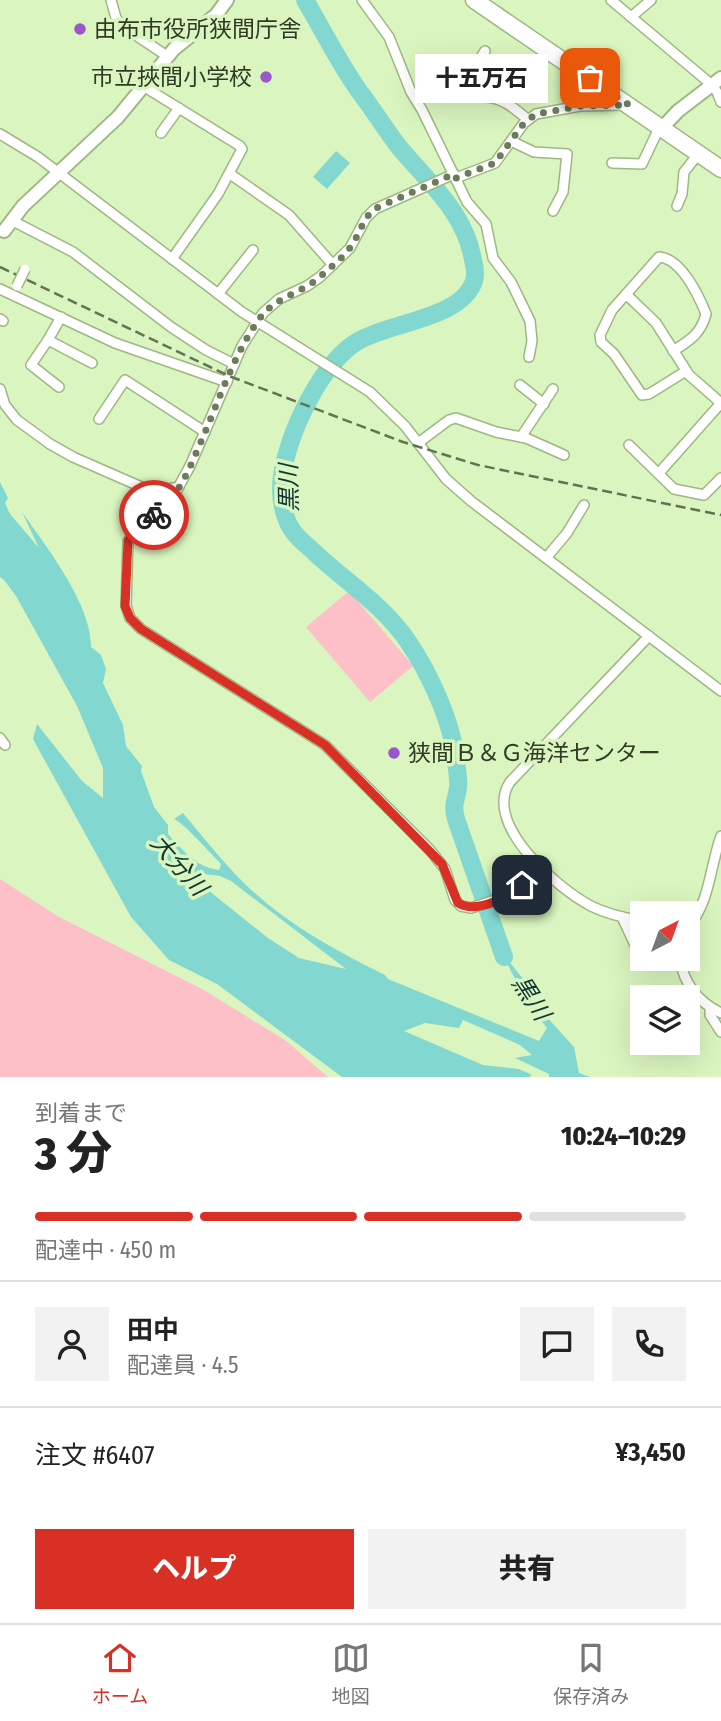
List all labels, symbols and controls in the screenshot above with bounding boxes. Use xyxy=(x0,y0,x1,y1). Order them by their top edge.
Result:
place label: 由布市役所狭間庁舎 xyxy=(94,15,301,43)
marker: 由布市役所狭間庁舎 xyxy=(72,21,88,37)
pin xyxy=(560,48,620,108)
callout: 十五万石 xyxy=(415,54,548,102)
icon: bag xyxy=(571,59,609,97)
place label: 市立挾間小学校 xyxy=(91,63,252,91)
text: 十五万石 xyxy=(436,64,528,92)
marker: 市立挾間小学校 xyxy=(258,69,274,85)
water label: 黒川 xyxy=(275,461,303,512)
courier xyxy=(119,480,189,550)
icon: bike xyxy=(135,496,173,534)
place label: 狭間Ｂ＆Ｇ海洋センター xyxy=(408,739,661,767)
marker: 狭間Ｂ＆Ｇ海洋センター xyxy=(386,745,402,761)
water label: 大分川 xyxy=(145,829,215,904)
pin xyxy=(492,855,552,915)
icon: home xyxy=(503,866,541,904)
north arrow xyxy=(630,901,700,971)
map controls xyxy=(630,901,700,1055)
water label: 黒川 xyxy=(506,970,557,1028)
button: layers xyxy=(630,985,700,1055)
text: 到着まで xyxy=(35,1099,127,1127)
text: 10:24–10:29 xyxy=(561,1121,686,1152)
text: 3 分 xyxy=(35,1126,112,1181)
text: 配達中 · 450 m xyxy=(35,1236,176,1264)
button: person xyxy=(35,1307,109,1381)
button: chat xyxy=(520,1307,594,1381)
button: phone xyxy=(612,1307,686,1381)
text: 田中 xyxy=(127,1315,179,1346)
text: 配達員 · 4.5 xyxy=(127,1351,238,1379)
text: ¥3,450 xyxy=(615,1437,686,1468)
text: 注文 #6407 xyxy=(35,1440,154,1471)
button: ヘルプ xyxy=(35,1529,354,1609)
button: 共有 xyxy=(368,1529,686,1609)
tab: ホーム xyxy=(92,1639,148,1708)
tab: 地図 xyxy=(332,1639,370,1708)
tab: 保存済み xyxy=(553,1639,629,1708)

